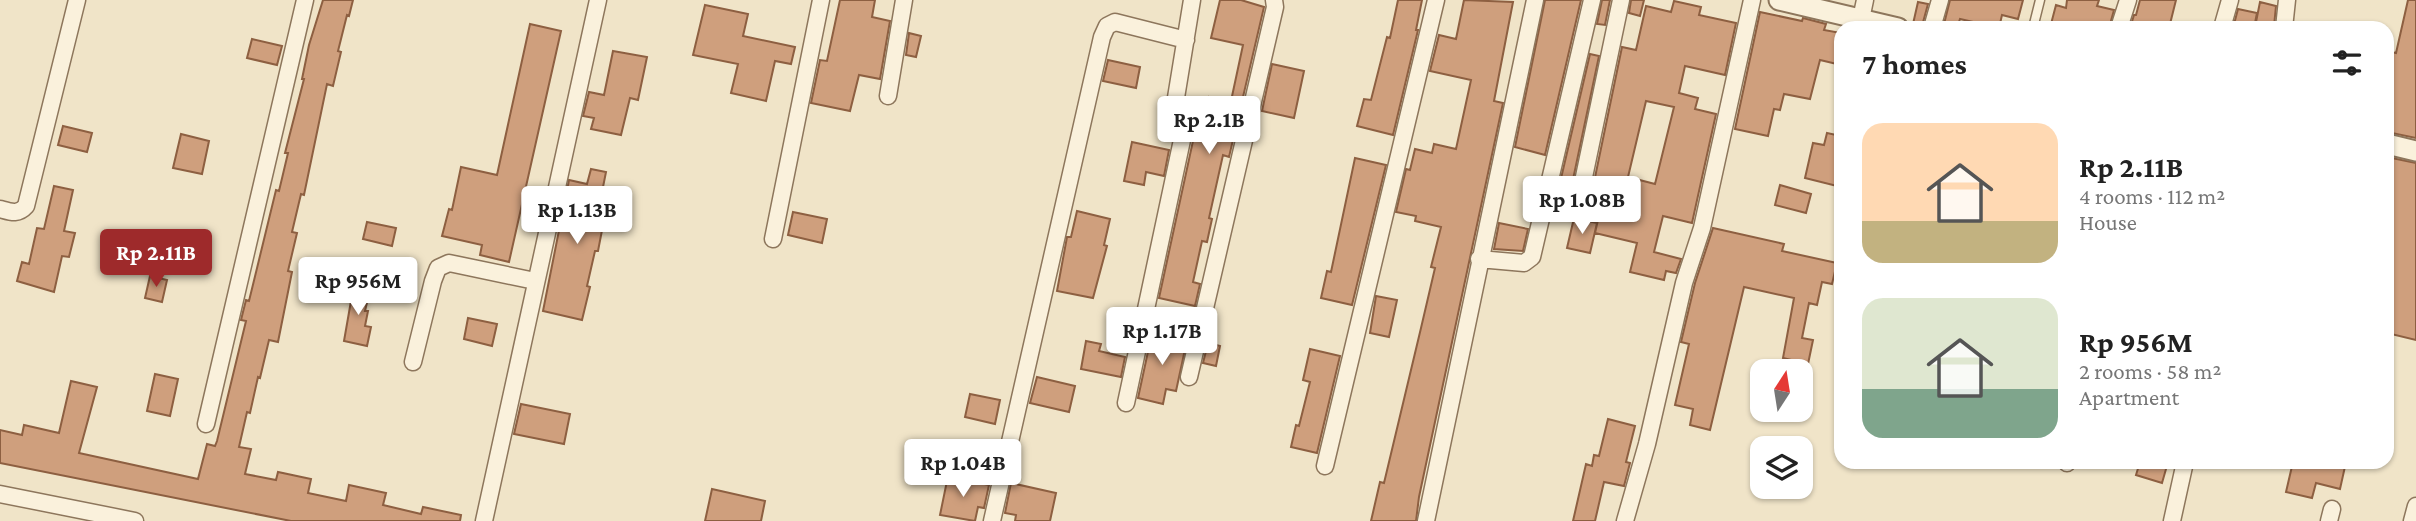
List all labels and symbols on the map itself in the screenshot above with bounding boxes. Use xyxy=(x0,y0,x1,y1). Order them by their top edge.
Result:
pin: Rp 2.1B xyxy=(1144,96,1274,156)
pin: Rp 1.08B xyxy=(1510,176,1654,236)
pin: Rp 1.13B xyxy=(505,187,649,246)
pin: Rp 2.11B xyxy=(84,230,228,289)
pin: Rp 956M xyxy=(293,258,423,317)
pin: Rp 1.17B xyxy=(1090,308,1234,367)
north arrow xyxy=(1750,359,1813,422)
pin: Rp 1.04B xyxy=(891,440,1035,499)

